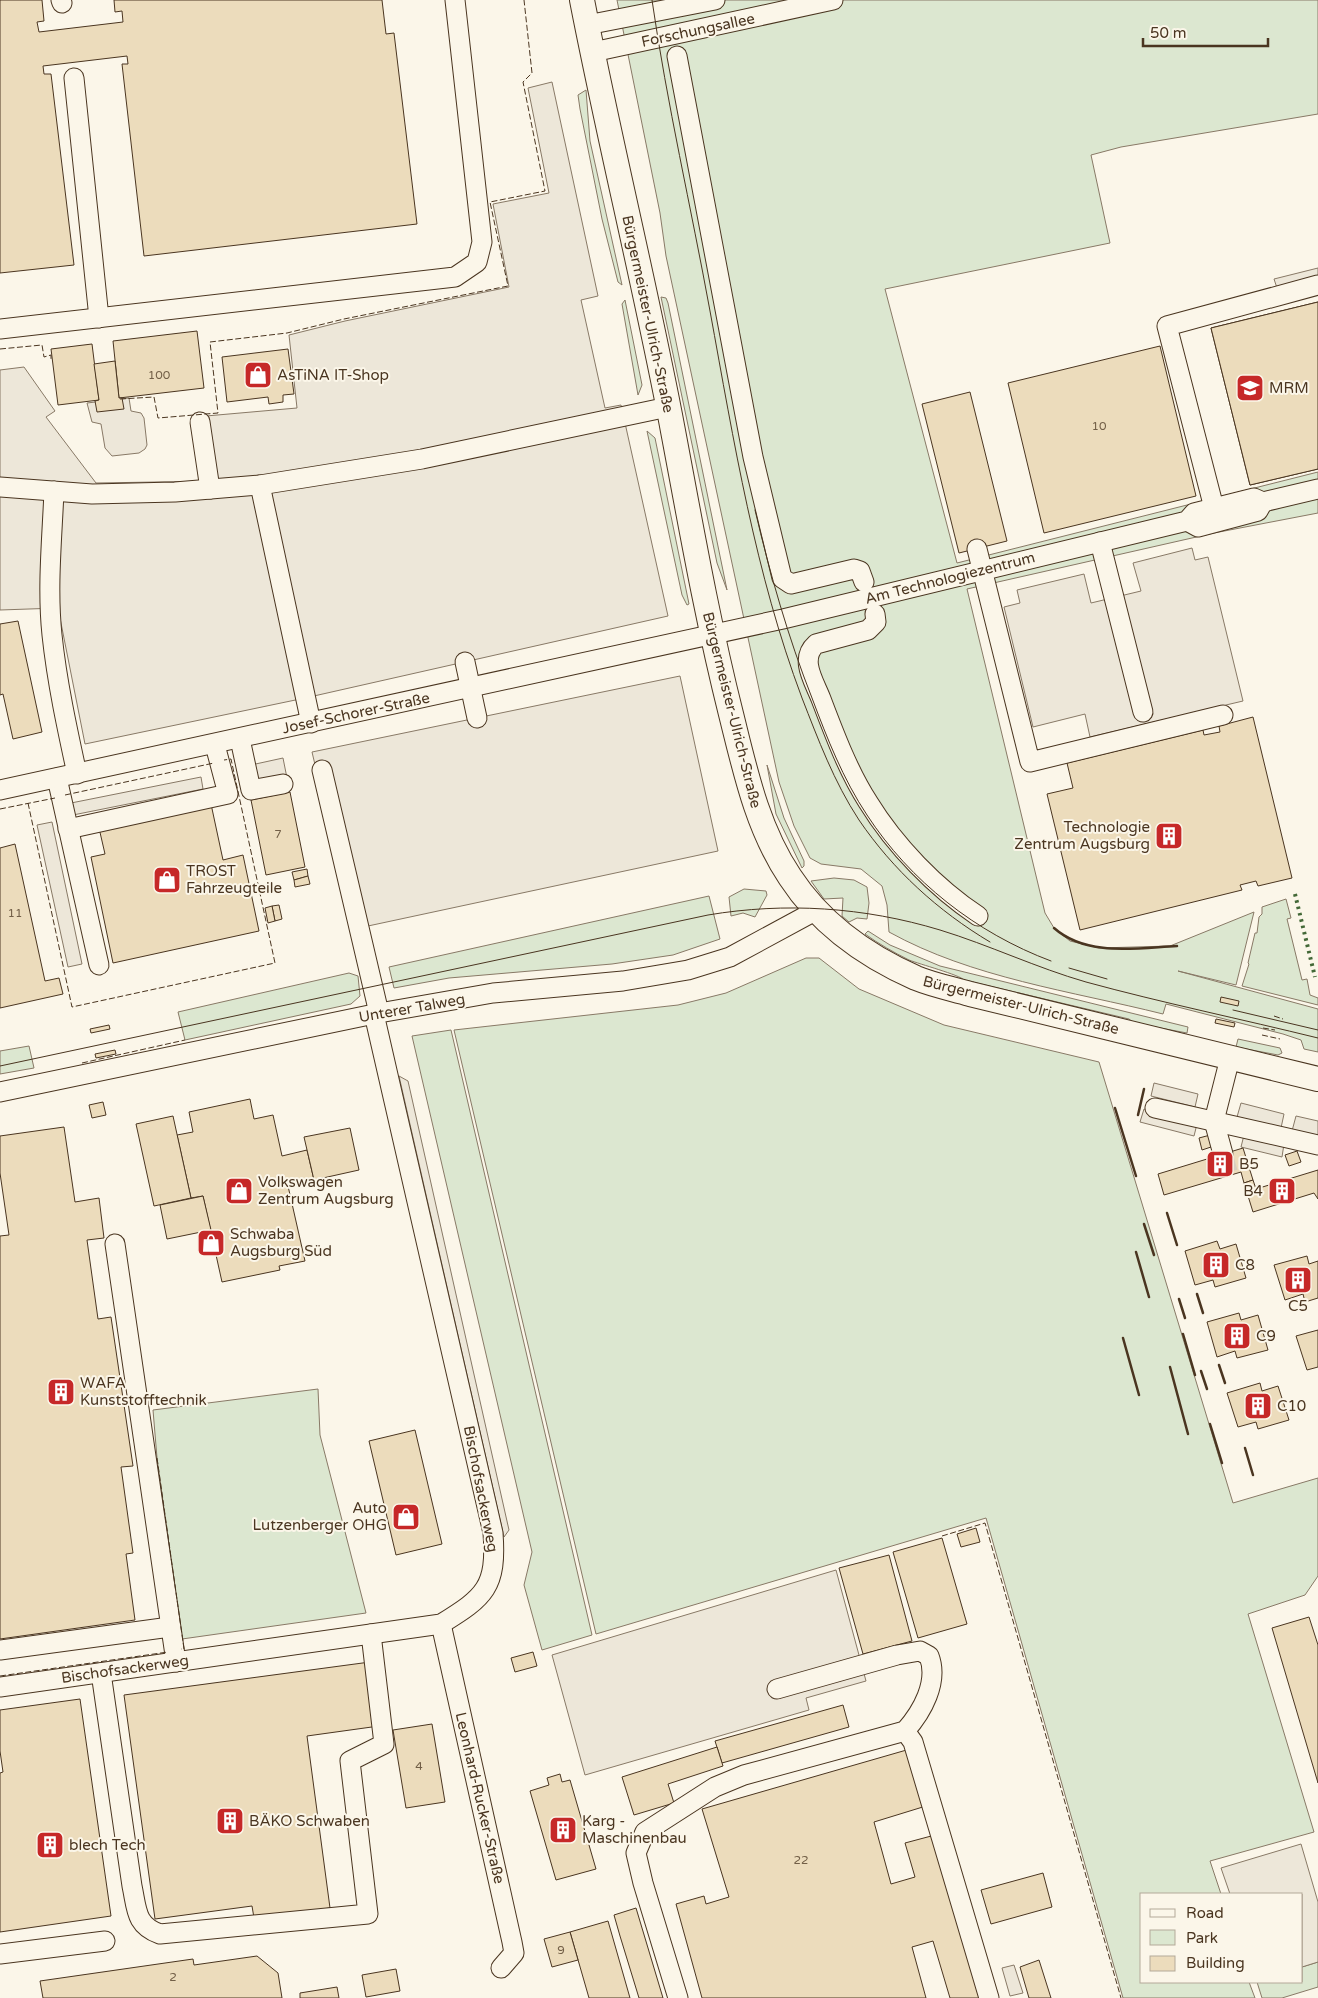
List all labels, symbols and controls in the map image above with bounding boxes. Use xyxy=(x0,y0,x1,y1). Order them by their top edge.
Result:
street label: Forschungsallee xyxy=(640,9,756,51)
scale bar xyxy=(1143,15,1268,47)
text: 50 m xyxy=(1150,24,1187,42)
street label: Bürgermeister-Ulrich-Straße xyxy=(618,214,678,414)
shop icon: AsTiNA IT-Shop xyxy=(243,360,273,390)
place label: AsTiNA IT-Shop xyxy=(277,366,389,384)
house number: 100 xyxy=(148,368,171,382)
school or university icon: MRM xyxy=(1235,373,1265,403)
place label: MRM xyxy=(1269,379,1309,397)
house number: 10 xyxy=(1091,419,1107,433)
street label: Am Technologiezentrum xyxy=(863,548,1037,608)
street label: Bürgermeister-Ulrich-Straße xyxy=(699,610,765,810)
street label: Josef-Schorer-Straße xyxy=(281,689,431,737)
place label: Technologie Zentrum Augsburg xyxy=(1014,818,1150,853)
building icon: Technologie Zentrum Augsburg xyxy=(1154,821,1184,851)
house number: 7 xyxy=(274,827,282,841)
place label: TROST Fahrzeugteile xyxy=(186,862,282,897)
shop icon: TROST Fahrzeugteile xyxy=(152,865,182,895)
house number: 11 xyxy=(7,906,23,920)
street label: Bürgermeister-Ulrich-Straße xyxy=(921,972,1121,1038)
street label: Unterer Talweg xyxy=(357,990,467,1026)
building icon: B5 xyxy=(1205,1149,1235,1179)
place label: B5 xyxy=(1239,1155,1259,1173)
place label: Volkswagen Zentrum Augsburg xyxy=(258,1173,394,1208)
shop icon: Volkswagen Zentrum Augsburg xyxy=(224,1176,254,1206)
building icon: B4 xyxy=(1267,1176,1297,1206)
place label: B4 xyxy=(1243,1182,1263,1200)
place label: Schwaba Augsburg Süd xyxy=(230,1225,332,1260)
shop icon: Schwaba Augsburg Süd xyxy=(196,1228,226,1258)
building icon: C8 xyxy=(1201,1250,1231,1280)
place label: C8 xyxy=(1235,1256,1255,1274)
building icon: C5 xyxy=(1283,1265,1313,1295)
place label: C5 xyxy=(1288,1297,1308,1315)
building icon: C9 xyxy=(1222,1321,1252,1351)
place label: C9 xyxy=(1256,1327,1276,1345)
place label: WAFA Kunststofftechnik xyxy=(80,1374,207,1409)
building icon: WAFA Kunststofftechnik xyxy=(46,1377,76,1407)
building icon: C10 xyxy=(1243,1391,1273,1421)
place label: C10 xyxy=(1277,1397,1306,1415)
street label: Bischofsackerweg xyxy=(460,1424,502,1554)
place label: Auto Lutzenberger OHG xyxy=(252,1499,387,1534)
shop icon: Auto Lutzenberger OHG xyxy=(391,1502,421,1532)
street label: Bischofsackerweg xyxy=(60,1651,190,1687)
street label: Leonhard-Rucker-Straße xyxy=(451,1710,509,1886)
house number: 4 xyxy=(415,1759,423,1773)
building icon: BÄKO Schwaben xyxy=(215,1806,245,1836)
place label: BÄKO Schwaben xyxy=(249,1812,370,1830)
place label: Karg - Maschinenbau xyxy=(582,1812,687,1847)
building icon: Karg - Maschinenbau xyxy=(548,1815,578,1845)
building icon: blech Tech xyxy=(35,1830,65,1860)
place label: blech Tech xyxy=(69,1836,146,1854)
house number: 22 xyxy=(793,1853,809,1867)
legend xyxy=(1140,1893,1303,1983)
text: Road xyxy=(1186,1904,1224,1922)
text: Park xyxy=(1186,1929,1218,1947)
house number: 9 xyxy=(557,1943,565,1957)
text: Building xyxy=(1186,1954,1245,1972)
house number: 2 xyxy=(169,1970,177,1984)

